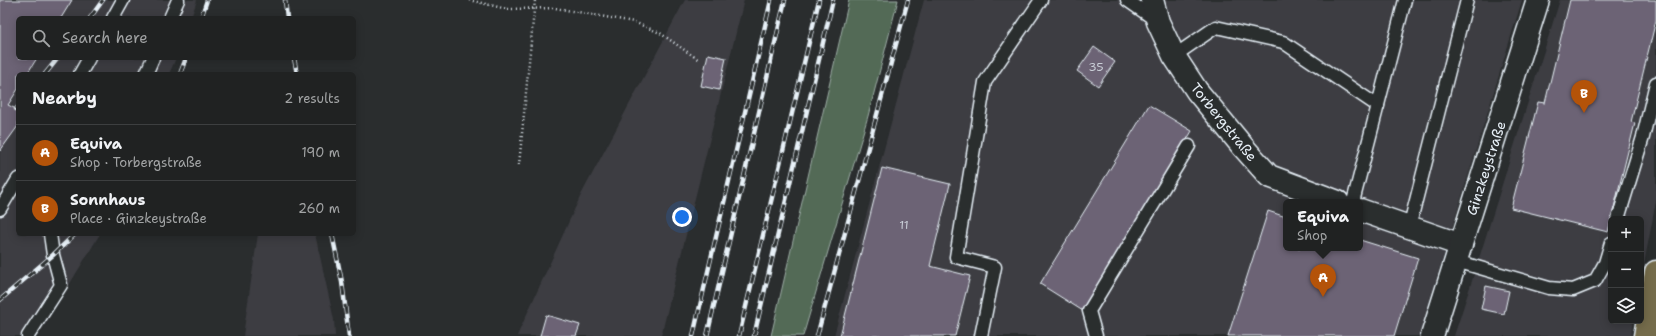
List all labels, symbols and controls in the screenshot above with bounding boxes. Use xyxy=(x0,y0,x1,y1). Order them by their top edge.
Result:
search box xyxy=(16,16,356,60)
icon: search xyxy=(30,27,52,49)
text: Search here xyxy=(62,28,148,48)
house number: 35 xyxy=(1088,59,1104,75)
street label: Torbergstraße xyxy=(1187,79,1261,165)
pin: B xyxy=(1571,80,1597,113)
text: Nearby xyxy=(32,87,97,109)
text: 2 results xyxy=(284,90,340,107)
street label: Ginzkeystraße xyxy=(1462,118,1510,217)
text: Equiva xyxy=(70,134,122,154)
text: A xyxy=(40,144,50,161)
text: 190 m xyxy=(301,144,340,161)
text: Shop · Torbergstraße xyxy=(70,154,202,171)
text: Sonnhaus xyxy=(70,190,145,210)
popup xyxy=(1283,199,1363,251)
text: B xyxy=(41,200,49,217)
text: 260 m xyxy=(298,200,340,217)
your location xyxy=(672,207,692,227)
text: Equiva xyxy=(1297,207,1349,227)
text: Place · Ginzkeystraße xyxy=(70,210,207,227)
map controls xyxy=(1608,216,1644,324)
button: + xyxy=(1608,216,1644,252)
house number: 11 xyxy=(899,217,909,233)
text: Shop xyxy=(1297,227,1327,244)
button: − xyxy=(1608,252,1644,288)
pin: A xyxy=(1310,264,1336,297)
button: layers xyxy=(1608,288,1644,324)

